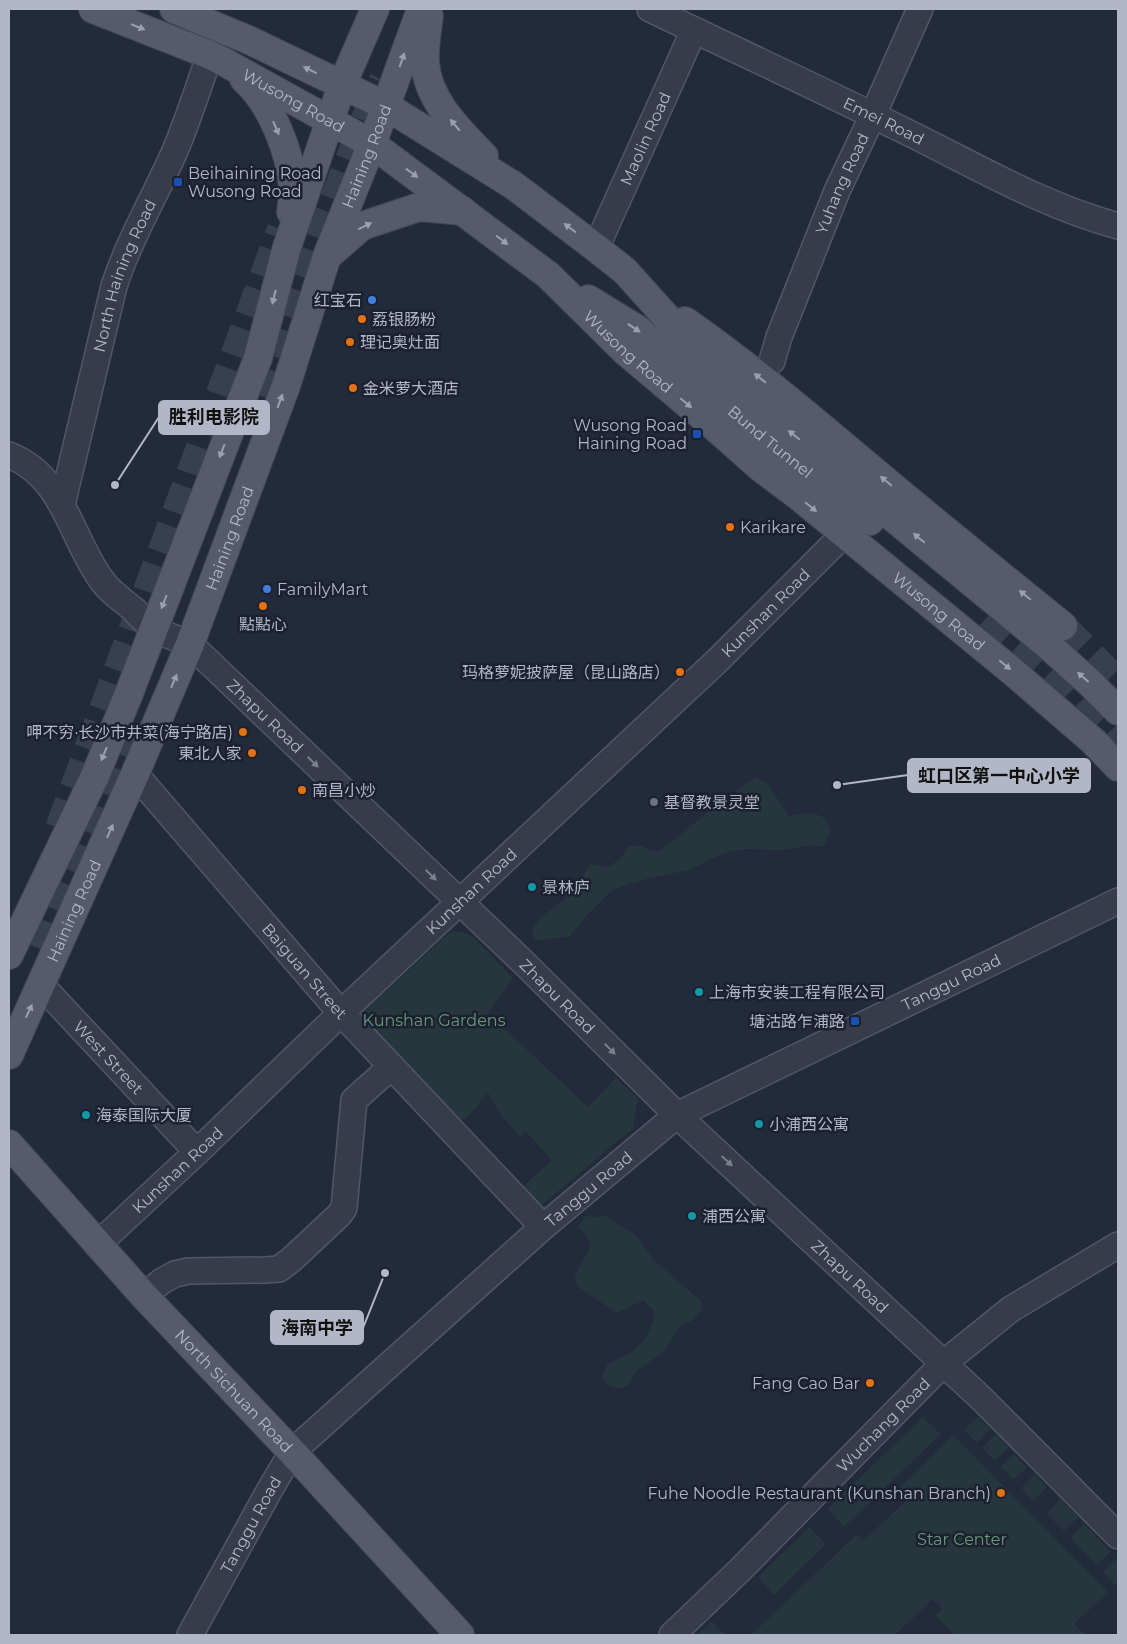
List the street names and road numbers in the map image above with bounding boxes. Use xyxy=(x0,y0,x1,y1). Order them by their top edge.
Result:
street label: Wusong Road xyxy=(239,65,348,137)
street label: Maolin Road xyxy=(616,89,675,188)
street label: Emei Road xyxy=(840,93,927,149)
street label: Haining Road xyxy=(338,102,396,211)
street label: Yuhang Road xyxy=(812,130,873,237)
street label: North Haining Road xyxy=(90,196,160,354)
street label: Wusong Road xyxy=(580,307,676,397)
street label: Bund Tunnel xyxy=(724,401,817,482)
street label: Haining Road xyxy=(202,484,258,593)
street label: Kunshan Road xyxy=(717,565,814,661)
street label: Wusong Road xyxy=(889,568,989,655)
street label: Zhapu Road xyxy=(223,675,307,757)
street label: Kunshan Road xyxy=(422,844,521,939)
street label: Haining Road xyxy=(43,857,105,965)
street label: Baiguan Street xyxy=(258,919,351,1024)
street label: Tanggu Road xyxy=(899,950,1004,1014)
street label: Zhapu Road xyxy=(515,955,599,1038)
street label: West Street xyxy=(69,1017,147,1099)
street label: Kunshan Road xyxy=(128,1123,227,1217)
street label: Tanggu Road xyxy=(541,1147,636,1231)
street label: Zhapu Road xyxy=(807,1236,892,1317)
street label: North Sichuan Road xyxy=(171,1326,296,1457)
street label: Wuchang Road xyxy=(833,1374,934,1476)
street label: Tanggu Road xyxy=(217,1473,286,1577)

